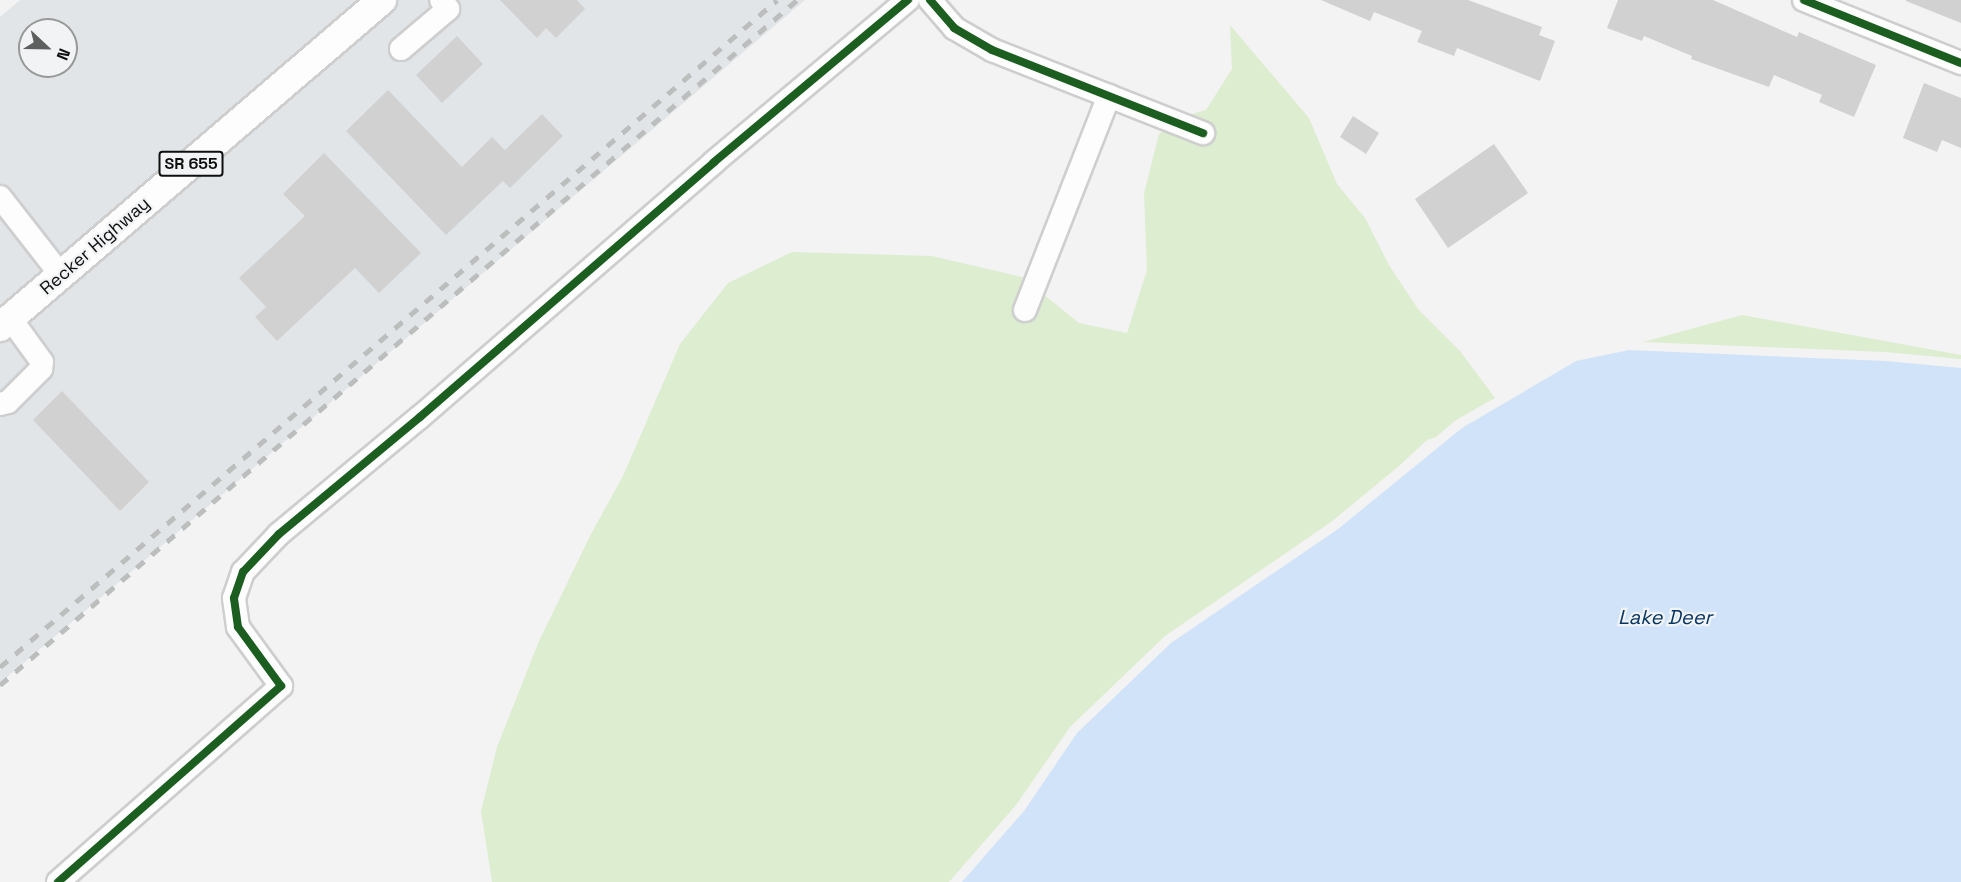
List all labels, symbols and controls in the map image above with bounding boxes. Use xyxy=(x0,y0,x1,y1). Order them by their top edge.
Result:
north arrow xyxy=(18,18,78,78)
text: N xyxy=(52,45,75,63)
road number: SR 655 xyxy=(158,151,224,177)
street label: Recker Highway xyxy=(36,193,154,299)
water label: Lake Deer xyxy=(1618,605,1712,629)

